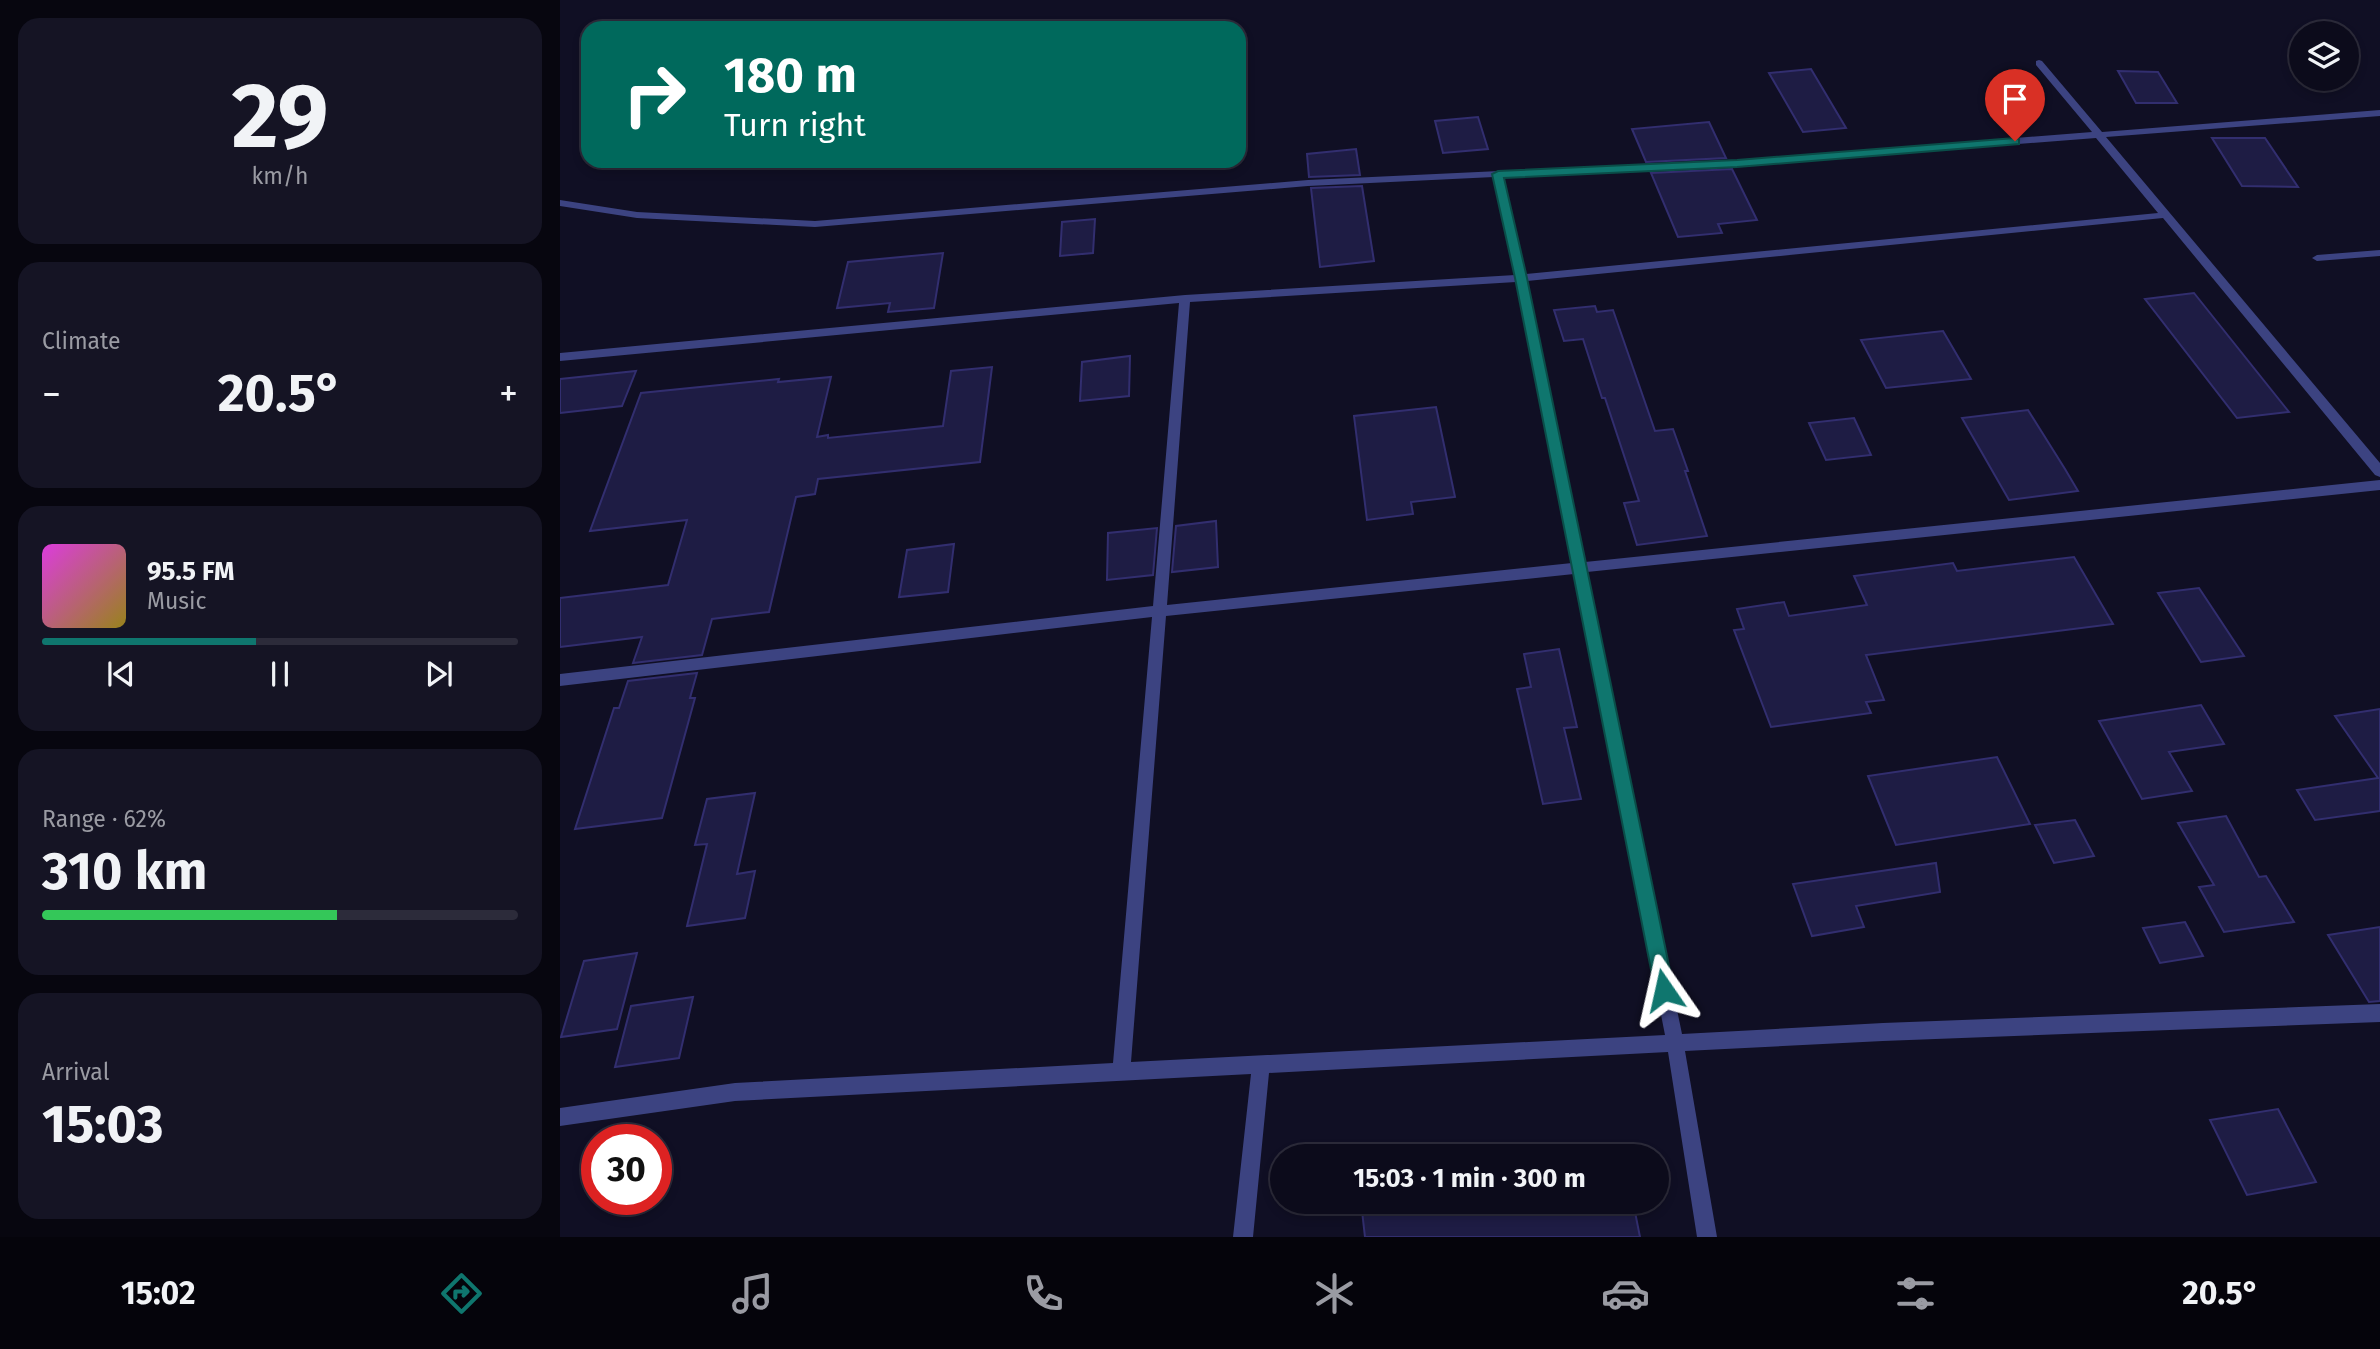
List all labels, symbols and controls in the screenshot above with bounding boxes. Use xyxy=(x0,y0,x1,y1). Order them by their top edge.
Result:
map controls xyxy=(2289,21,2359,91)
button: layers xyxy=(2289,21,2359,91)
text: 180 m xyxy=(724,46,857,105)
icon: right xyxy=(609,49,700,140)
text: 29 xyxy=(231,62,329,171)
pin xyxy=(1985,69,2045,141)
icon: arrive xyxy=(1996,80,2034,118)
text: Turn right xyxy=(724,106,866,144)
text: km/h xyxy=(252,162,308,190)
text: Climate xyxy=(42,327,121,355)
text: 20.5° xyxy=(218,362,342,425)
text: − xyxy=(42,371,61,417)
text: + xyxy=(499,371,518,417)
text: 95.5 FM xyxy=(147,556,235,587)
text: Music xyxy=(147,587,207,615)
icon: previous xyxy=(102,655,140,693)
icon: pause xyxy=(261,655,299,693)
icon: next xyxy=(420,655,458,693)
text: Range · 62% xyxy=(42,805,166,833)
text: 310 km xyxy=(42,840,207,903)
position arrow xyxy=(1627,953,1701,1027)
text: Arrival xyxy=(42,1058,109,1086)
text: 15:03 xyxy=(42,1093,163,1156)
speed limit sign: 30 xyxy=(581,1124,672,1215)
text: 15:03 · 1 min · 300 m xyxy=(1353,1163,1586,1194)
icon: directions xyxy=(437,1269,486,1318)
icon: music xyxy=(728,1269,777,1318)
icon: phone xyxy=(1019,1269,1068,1318)
icon: climate xyxy=(1310,1269,1359,1318)
icon: car xyxy=(1601,1269,1650,1318)
icon: filters xyxy=(1891,1269,1940,1318)
text: 15:02 xyxy=(121,1274,196,1312)
text: 20.5° xyxy=(2182,1274,2259,1312)

